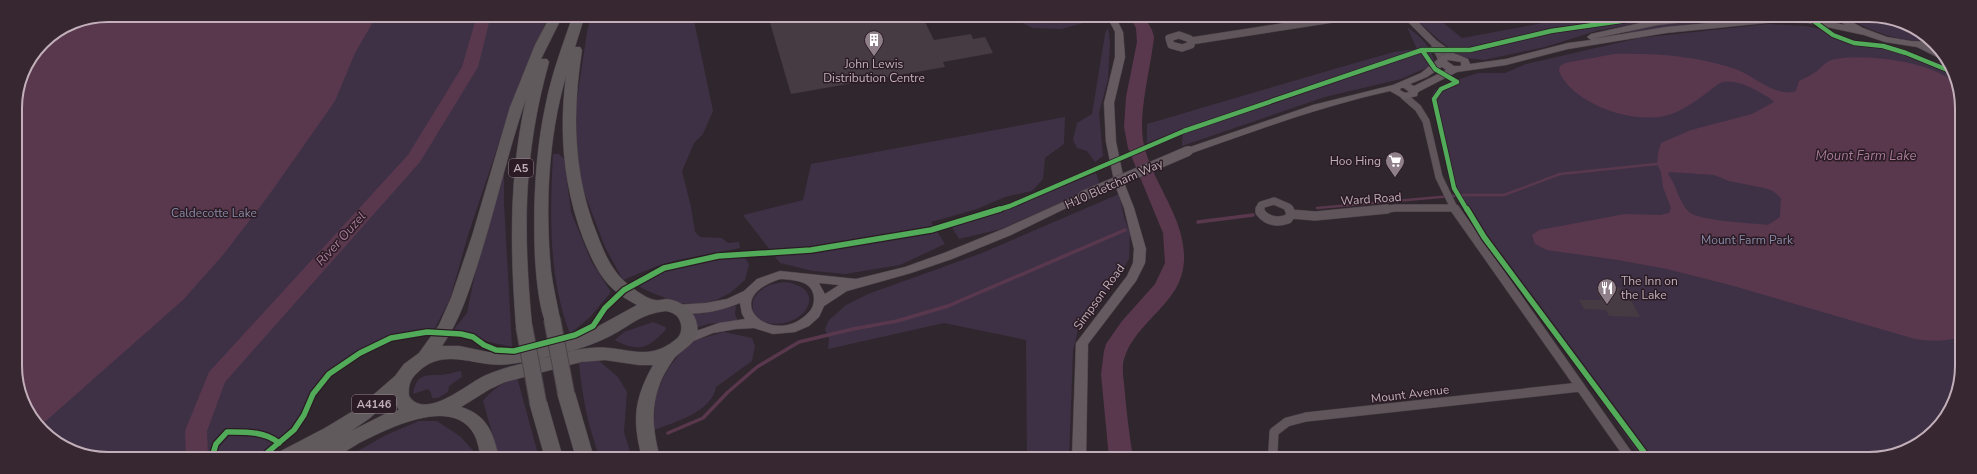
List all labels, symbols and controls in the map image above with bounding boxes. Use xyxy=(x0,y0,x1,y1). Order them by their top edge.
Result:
building icon: John Lewis Distribution Centre xyxy=(863,29,885,57)
place label: John Lewis Distribution Centre xyxy=(823,56,925,86)
water label: Mount Farm Lake xyxy=(1816,147,1917,165)
supermarket icon: Hoo Hing xyxy=(1384,150,1406,178)
place label: Hoo Hing xyxy=(1330,153,1381,169)
street label: H10 Bletcham Way xyxy=(1062,155,1166,213)
road number: A5 xyxy=(509,159,533,177)
street label: Ward Road xyxy=(1340,189,1402,209)
park label: Caldecotte Lake xyxy=(171,205,257,221)
water label: River Ouzel xyxy=(312,208,370,270)
park label: Mount Farm Park xyxy=(1701,232,1794,248)
street label: Simpson Road xyxy=(1070,261,1128,333)
place label: The Inn on the Lake xyxy=(1621,273,1678,303)
restaurant icon: The Inn on the Lake xyxy=(1596,277,1618,305)
street label: Mount Avenue xyxy=(1370,381,1450,407)
road number: A4146 xyxy=(352,395,396,413)

